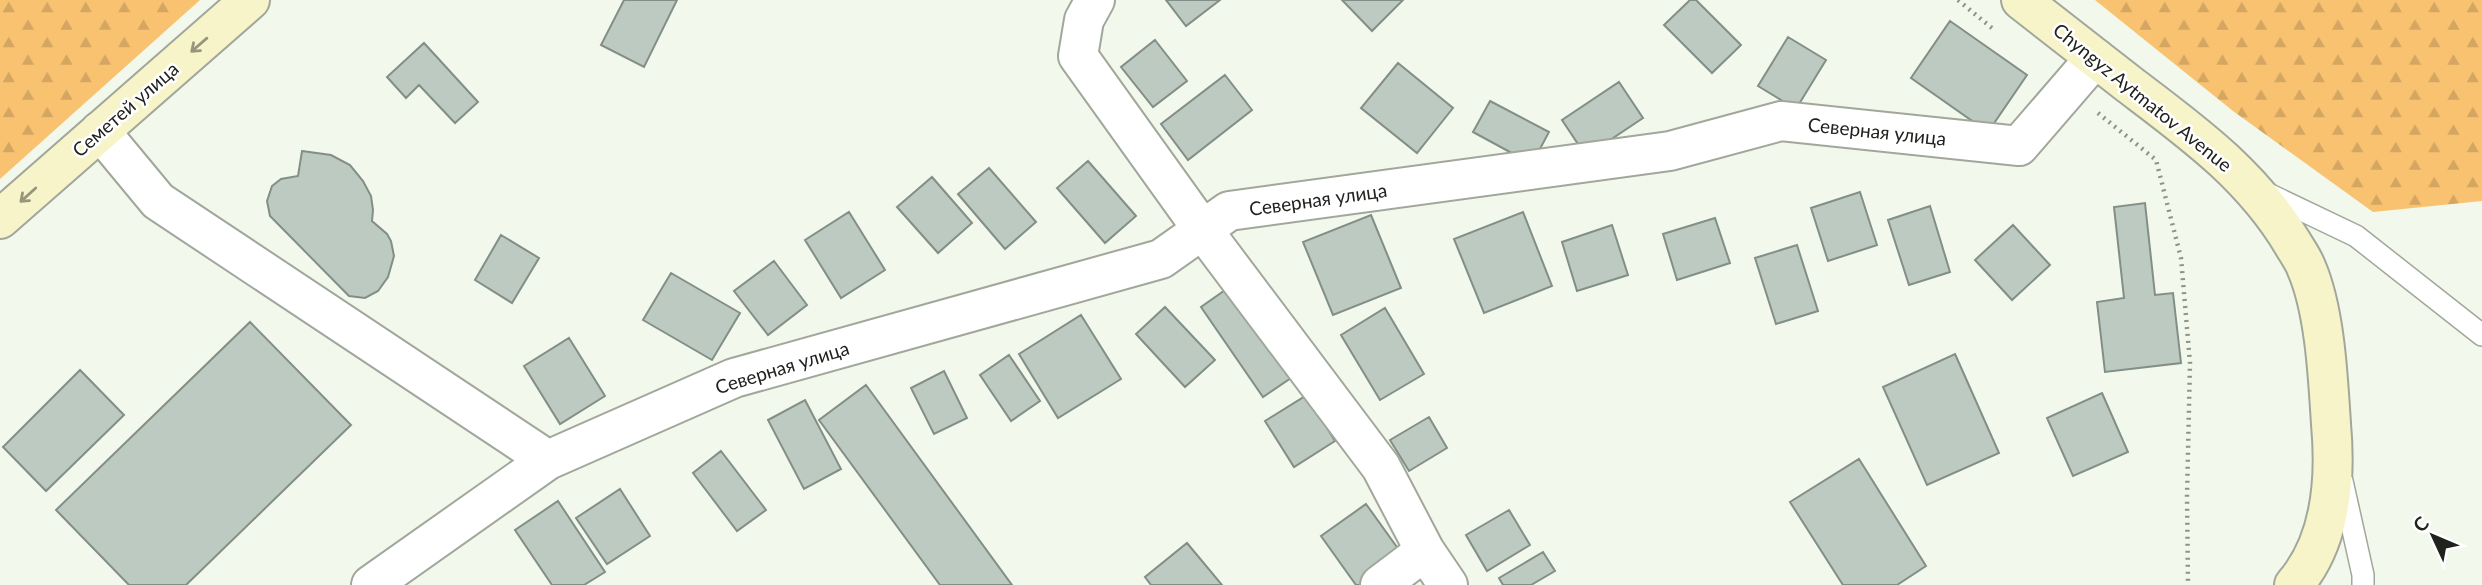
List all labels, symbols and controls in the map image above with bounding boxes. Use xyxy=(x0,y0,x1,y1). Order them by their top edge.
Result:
street label: Chyngyz Aytmatov Avenue xyxy=(2049,18,2237,176)
one-way arrow xyxy=(190,37,208,53)
street label: Семетей улица xyxy=(67,57,183,161)
street label: Северная улица xyxy=(1807,112,1947,150)
street label: Северная улица xyxy=(1248,178,1388,220)
one-way arrow xyxy=(19,187,37,203)
street label: Северная улица xyxy=(712,336,852,398)
north arrow xyxy=(2398,501,2468,571)
text: С xyxy=(2408,511,2433,536)

